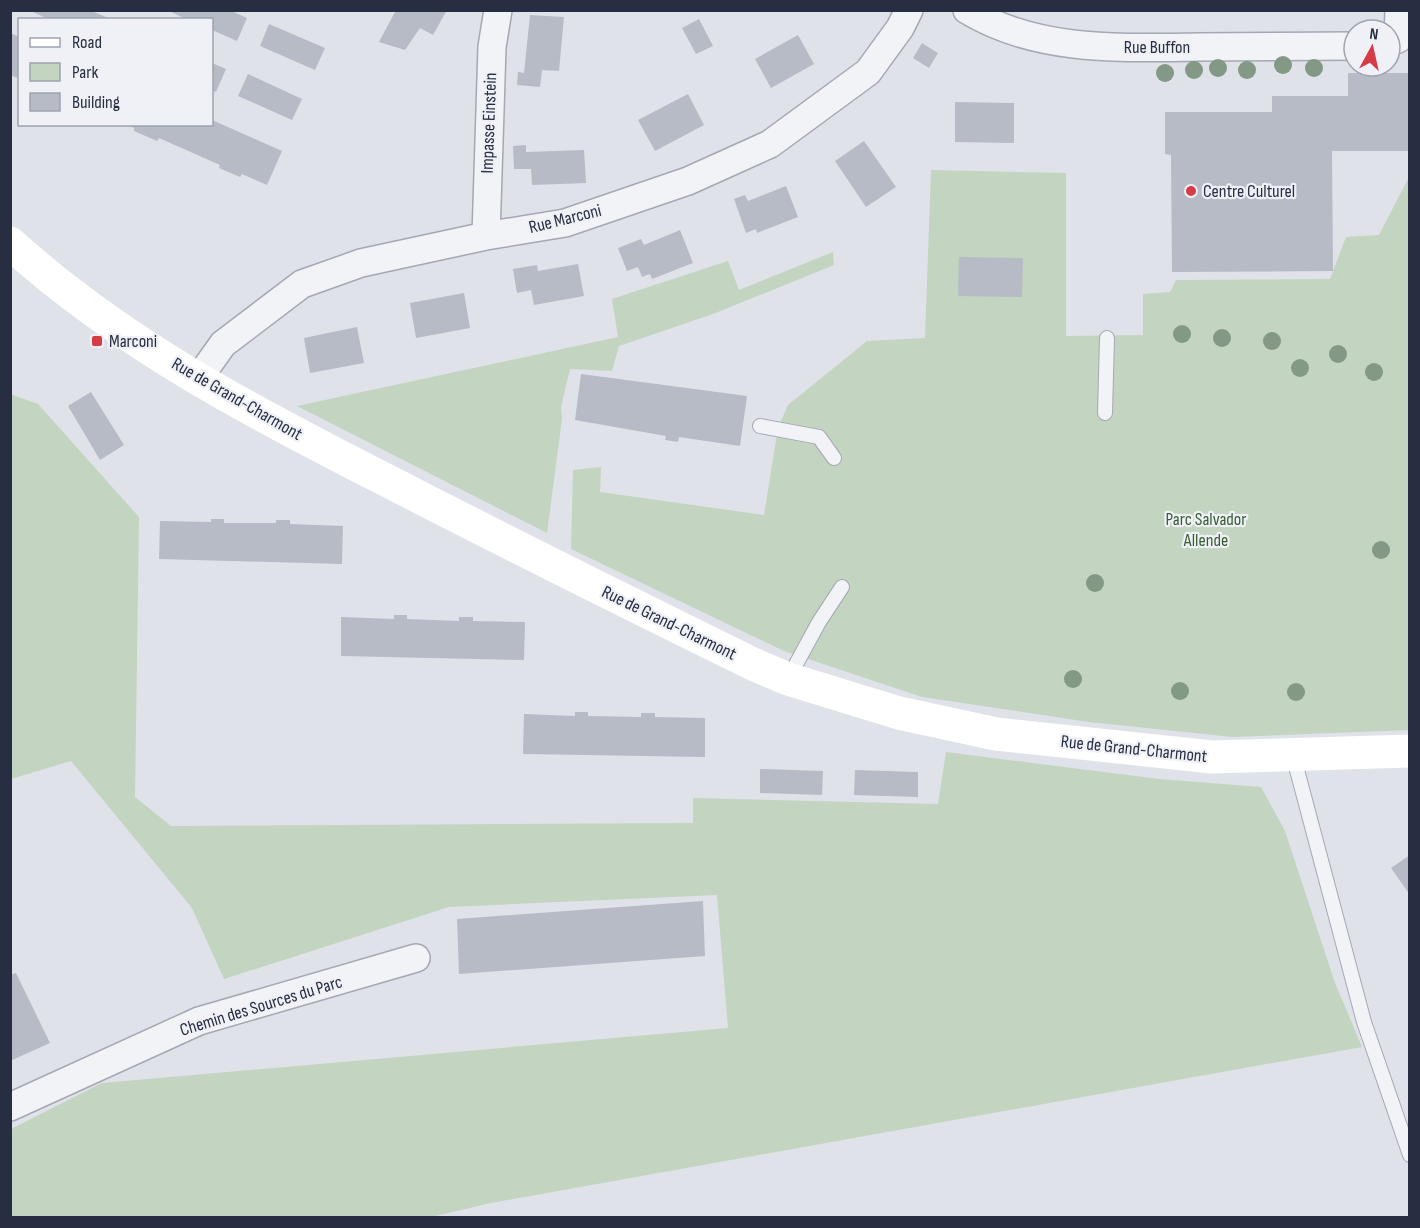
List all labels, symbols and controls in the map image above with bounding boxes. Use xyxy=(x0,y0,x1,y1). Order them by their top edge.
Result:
legend xyxy=(18,18,213,126)
north arrow xyxy=(1342,18,1402,78)
text: N xyxy=(1368,25,1379,45)
text: Road xyxy=(72,32,102,53)
street label: Rue Buffon xyxy=(1124,37,1190,58)
text: Park xyxy=(72,62,98,83)
street label: Impasse Einstein xyxy=(477,72,501,174)
text: Building xyxy=(72,92,120,113)
place label: Centre Culturel xyxy=(1203,181,1295,202)
marker: Centre Culturel xyxy=(1184,184,1198,198)
street label: Rue Marconi xyxy=(527,200,603,238)
place label: Marconi xyxy=(109,331,157,352)
marker: Marconi xyxy=(90,334,104,348)
street label: Rue de Grand-Charmont xyxy=(168,353,306,445)
park label: Parc Salvador Allende xyxy=(1166,509,1246,551)
street label: Rue de Grand-Charmont xyxy=(598,581,740,665)
street label: Rue de Grand-Charmont xyxy=(1060,731,1209,767)
street label: Chemin des Sources du Parc xyxy=(177,971,345,1041)

